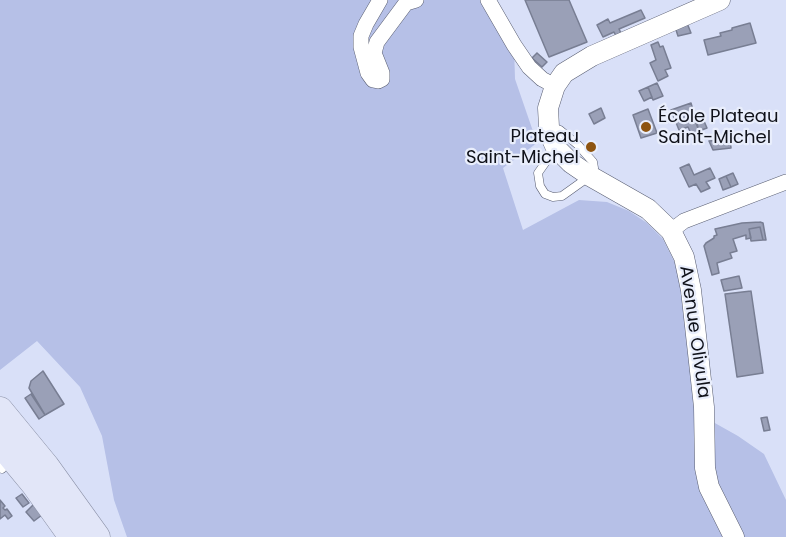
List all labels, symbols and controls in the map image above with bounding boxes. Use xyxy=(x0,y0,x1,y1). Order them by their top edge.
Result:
place label: École Plateau Saint-Michel xyxy=(658,106,778,148)
marker: École Plateau Saint-Michel xyxy=(639,120,653,134)
place label: Plateau Saint-Michel xyxy=(466,126,579,168)
marker: Plateau Saint-Michel xyxy=(584,140,598,154)
street label: Avenue Olivula xyxy=(674,264,714,400)

